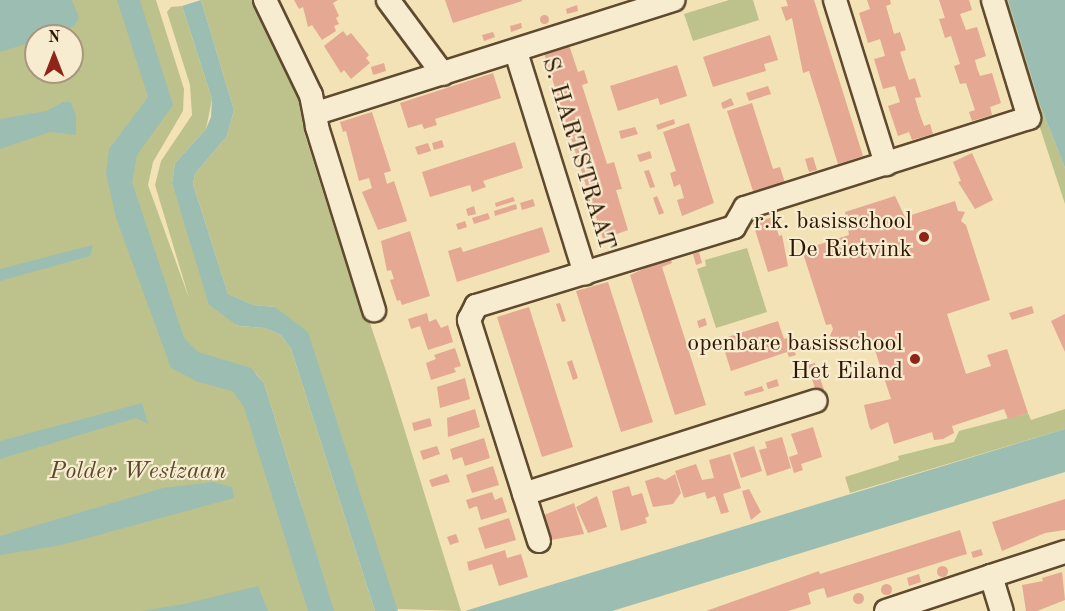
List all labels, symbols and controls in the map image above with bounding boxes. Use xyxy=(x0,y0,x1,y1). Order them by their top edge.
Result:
north arrow xyxy=(24,24,84,84)
text: N xyxy=(48,30,60,46)
street label: S. HARTSTRAAT xyxy=(534,54,620,254)
place label: r.k. basisschool De Rietvink xyxy=(754,209,912,265)
marker: r.k. basisschool De Rietvink xyxy=(917,230,931,244)
place label: openbare basisschool Het Eiland xyxy=(687,331,903,387)
marker: openbare basisschool Het Eiland xyxy=(908,352,922,366)
park label: Polder Westzaan xyxy=(50,459,226,487)

